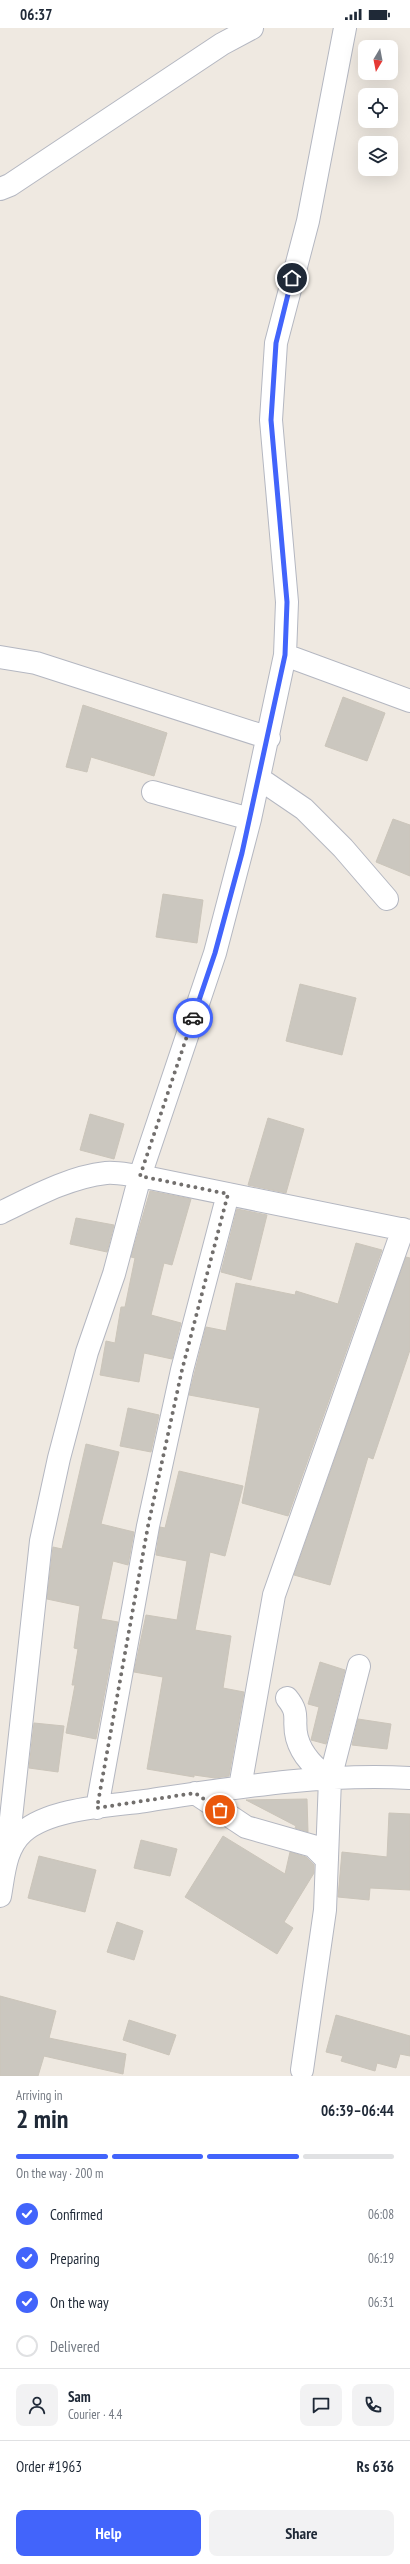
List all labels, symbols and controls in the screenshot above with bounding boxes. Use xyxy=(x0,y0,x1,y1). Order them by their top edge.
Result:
text: 06:37 xyxy=(20,5,52,24)
north arrow xyxy=(358,40,398,80)
map controls xyxy=(358,40,398,176)
button: locate xyxy=(358,88,398,128)
button: layers xyxy=(358,136,398,176)
pin xyxy=(275,261,309,295)
icon: home xyxy=(281,267,303,289)
courier xyxy=(173,998,213,1038)
icon: car xyxy=(182,1007,204,1029)
pin xyxy=(203,1793,237,1827)
icon: bag xyxy=(209,1799,231,1821)
text: Arriving in xyxy=(16,2087,63,2104)
text: 06:39–06:44 xyxy=(321,2101,394,2120)
text: 2 min xyxy=(16,2102,69,2135)
text: On the way · 200 m xyxy=(16,2165,103,2182)
icon: check xyxy=(16,2203,38,2225)
text: Confirmed xyxy=(50,2205,103,2224)
text: 06:08 xyxy=(368,2206,394,2223)
icon: check xyxy=(16,2247,38,2269)
text: Preparing xyxy=(50,2249,100,2268)
text: 06:19 xyxy=(368,2250,394,2267)
icon: check xyxy=(16,2291,38,2313)
text: On the way xyxy=(50,2293,109,2312)
text: 06:31 xyxy=(368,2294,394,2311)
text: Delivered xyxy=(50,2337,100,2356)
button: person xyxy=(16,2384,58,2426)
button: chat xyxy=(300,2384,342,2426)
button: phone xyxy=(352,2384,394,2426)
text: Sam xyxy=(68,2387,91,2406)
text: Courier · 4.4 xyxy=(68,2406,122,2423)
text: Order #1963 xyxy=(16,2457,82,2476)
text: Rs 636 xyxy=(357,2457,394,2476)
button: Help xyxy=(16,2510,201,2556)
button: Share xyxy=(209,2510,394,2556)

